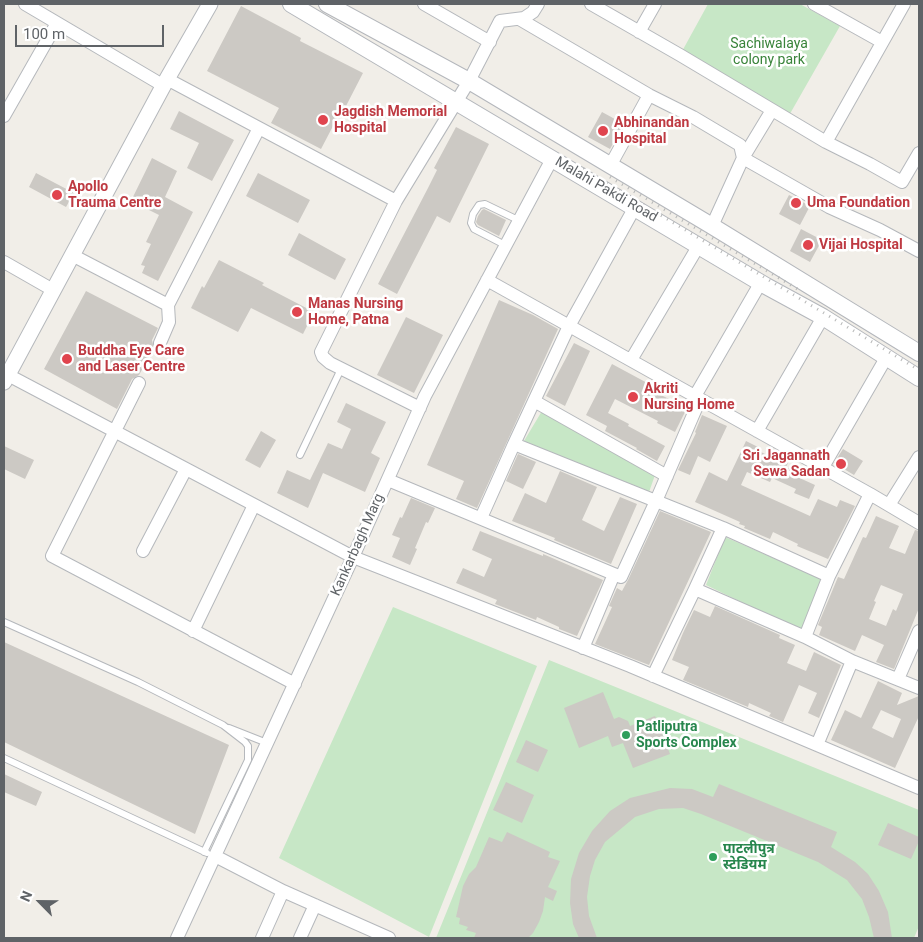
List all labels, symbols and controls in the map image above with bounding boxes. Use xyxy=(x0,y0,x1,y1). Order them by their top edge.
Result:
scale bar xyxy=(18,15,166,47)
text: 100 m xyxy=(23,25,65,43)
park label: Sachiwalaya colony park xyxy=(730,36,808,68)
place label: Jagdish Memorial Hospital xyxy=(334,104,447,136)
marker: Jagdish Memorial Hospital xyxy=(316,113,330,127)
place label: Abhinandan Hospital xyxy=(614,115,689,148)
marker: Abhinandan Hospital xyxy=(596,124,610,138)
street label: Malahi Pakdi Road xyxy=(552,154,660,226)
place label: Apollo Trauma Centre xyxy=(68,179,161,212)
marker: Apollo Trauma Centre xyxy=(50,188,64,202)
place label: Uma Foundation xyxy=(807,195,910,211)
marker: Uma Foundation xyxy=(789,196,803,210)
place label: Vijai Hospital xyxy=(819,237,903,253)
marker: Vijai Hospital xyxy=(801,238,815,252)
place label: Manas Nursing Home, Patna xyxy=(308,296,403,328)
marker: Manas Nursing Home, Patna xyxy=(290,305,304,319)
place label: Buddha Eye Care and Laser Centre xyxy=(78,343,185,376)
marker: Buddha Eye Care and Laser Centre xyxy=(60,352,74,366)
place label: Akriti Nursing Home xyxy=(644,381,735,414)
marker: Akriti Nursing Home xyxy=(626,390,640,404)
place label: Sri Jagannath Sewa Sadan xyxy=(742,448,830,481)
marker: Sri Jagannath Sewa Sadan xyxy=(834,457,848,471)
street label: Kankarbagh Marg xyxy=(328,491,388,599)
place label: Patliputra Sports Complex xyxy=(636,719,737,752)
marker: Patliputra Sports Complex xyxy=(620,729,632,741)
place label: पाटलीपुत्र स्टेडियम xyxy=(723,841,775,874)
marker: पाटलीपुत्र स्टेडियम xyxy=(707,851,719,863)
north arrow xyxy=(15,877,65,927)
text: N xyxy=(17,888,35,904)

